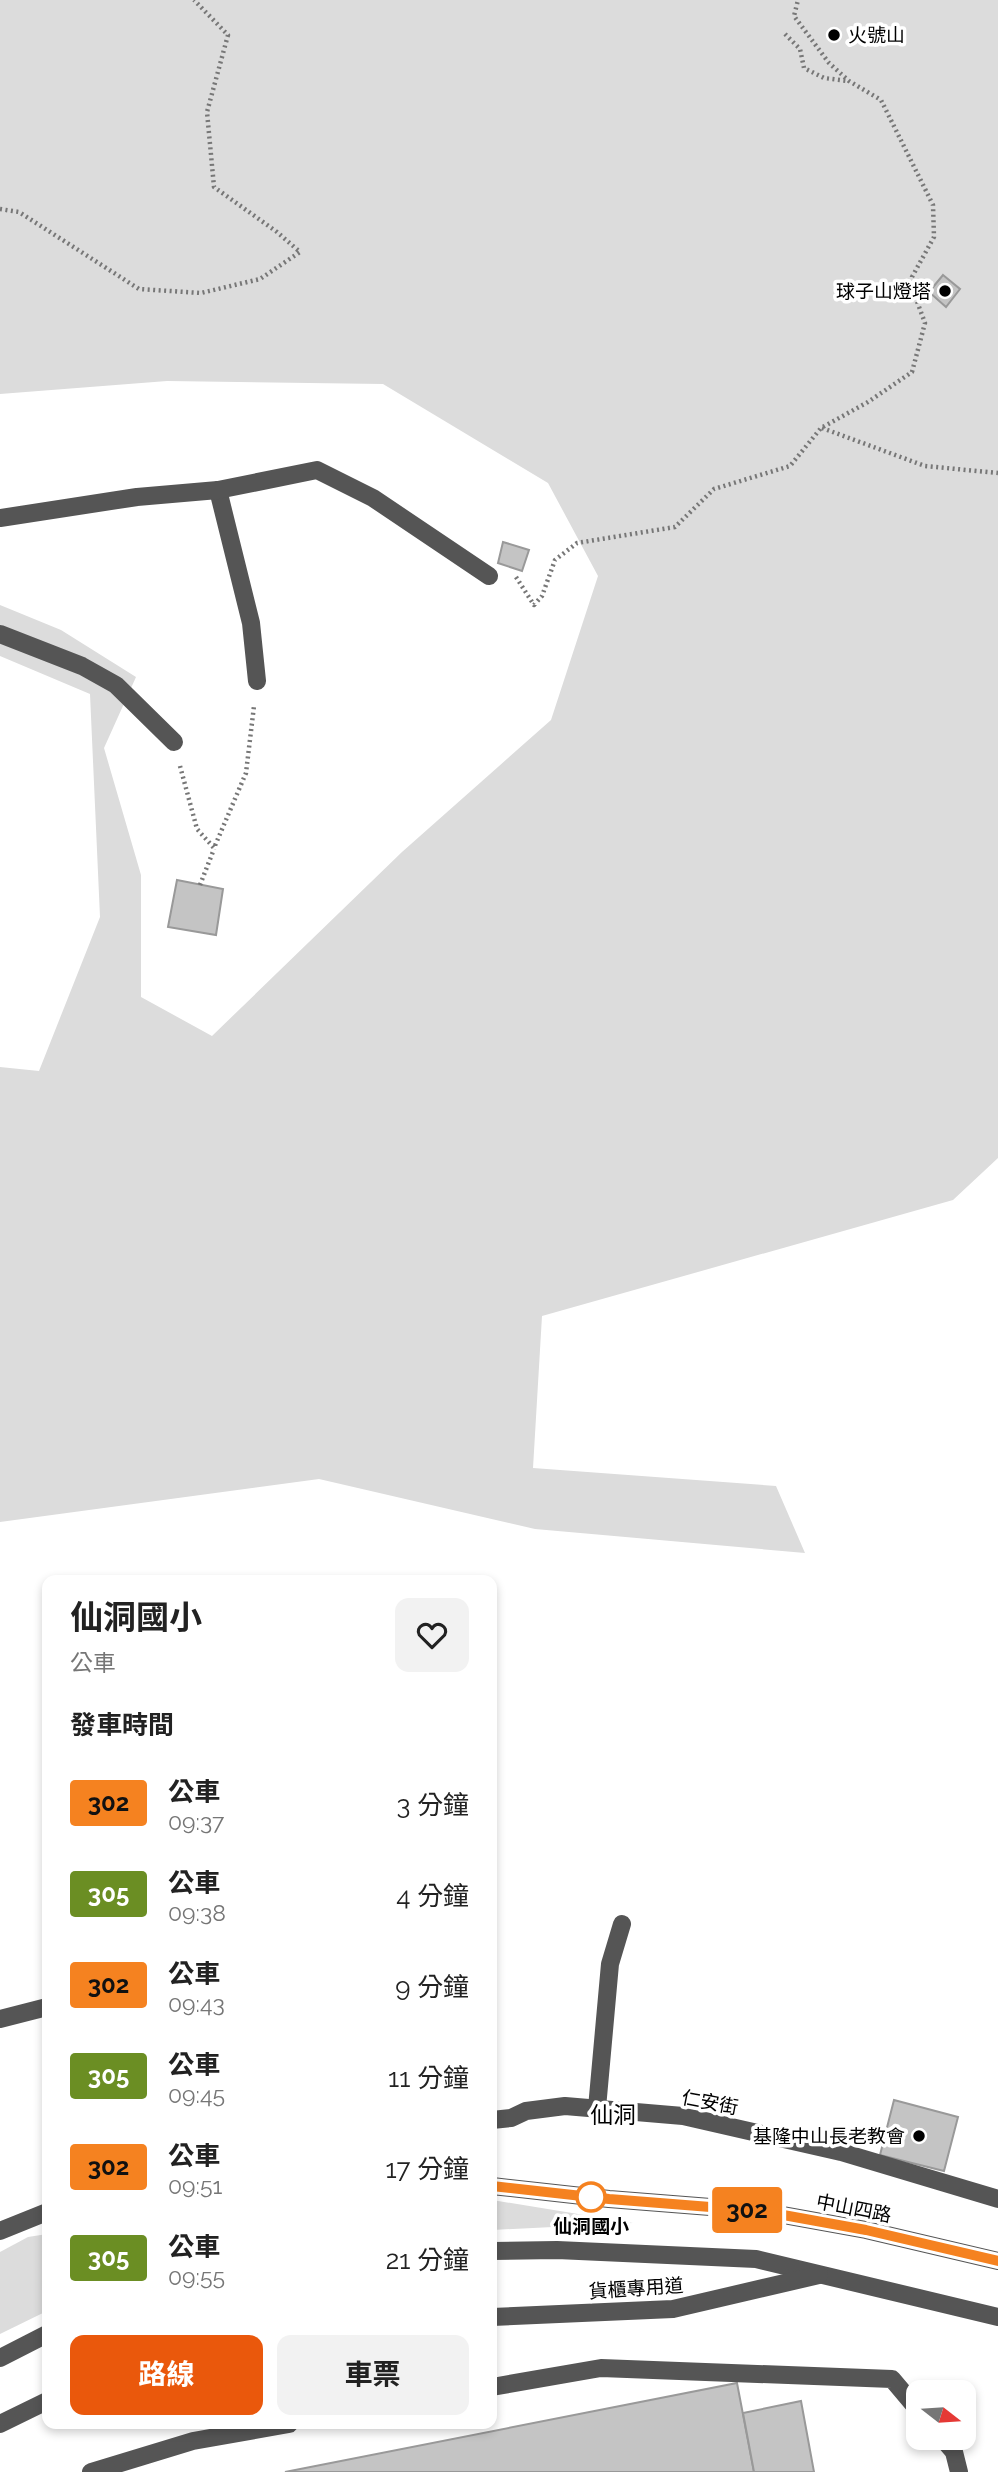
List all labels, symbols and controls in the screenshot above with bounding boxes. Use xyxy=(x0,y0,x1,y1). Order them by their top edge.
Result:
place label: 火號山 xyxy=(848,24,905,46)
marker: 火號山 xyxy=(826,27,842,43)
place label: 球子山燈塔 xyxy=(836,280,931,302)
marker: 球子山燈塔 xyxy=(937,283,953,299)
text: 仙洞國小 xyxy=(70,1598,202,1637)
button: heart xyxy=(395,1598,469,1672)
text: 公車 xyxy=(70,1649,116,1676)
text: 發車時間 xyxy=(70,1710,174,1740)
text: 公車 xyxy=(168,1777,220,1807)
text: 302 xyxy=(88,1788,129,1817)
text: 3 分鐘 xyxy=(396,1790,469,1820)
text: 09:37 xyxy=(168,1808,224,1835)
text: 公車 xyxy=(168,1868,220,1898)
text: 305 xyxy=(88,1879,129,1908)
text: 4 分鐘 xyxy=(396,1881,469,1911)
text: 09:38 xyxy=(168,1899,226,1926)
text: 公車 xyxy=(168,1959,220,1989)
text: 302 xyxy=(88,1970,129,1999)
text: 9 分鐘 xyxy=(395,1972,469,2002)
text: 09:43 xyxy=(168,1990,225,2017)
text: 公車 xyxy=(168,2050,220,2080)
text: 305 xyxy=(88,2061,129,2090)
text: 11 分鐘 xyxy=(388,2063,469,2093)
text: 09:45 xyxy=(168,2081,225,2108)
street label: 仁安街 xyxy=(680,2086,740,2118)
district label: 仙洞 xyxy=(590,2101,636,2128)
place label: 基隆中山長老教會 xyxy=(753,2125,905,2147)
marker: 基隆中山長老教會 xyxy=(911,2128,927,2144)
text: 公車 xyxy=(168,2141,220,2171)
text: 302 xyxy=(88,2152,129,2181)
text: 17 分鐘 xyxy=(385,2154,469,2184)
text: 09:51 xyxy=(168,2172,222,2199)
marker: 仙洞國小 xyxy=(576,2182,606,2212)
line badge: 302 xyxy=(707,2187,787,2233)
street label: 中山四路 xyxy=(815,2190,893,2226)
text: 302 xyxy=(726,2195,768,2224)
place label: 仙洞國小 xyxy=(553,2215,629,2237)
text: 公車 xyxy=(168,2232,220,2262)
text: 305 xyxy=(88,2243,129,2272)
text: 21 分鐘 xyxy=(386,2245,469,2275)
text: 09:55 xyxy=(168,2263,225,2290)
street label: 貨櫃專用道 xyxy=(588,2274,684,2302)
button: 路線 xyxy=(70,2335,263,2415)
button: 車票 xyxy=(277,2335,469,2415)
north arrow xyxy=(906,2380,976,2450)
map controls xyxy=(906,2380,976,2450)

